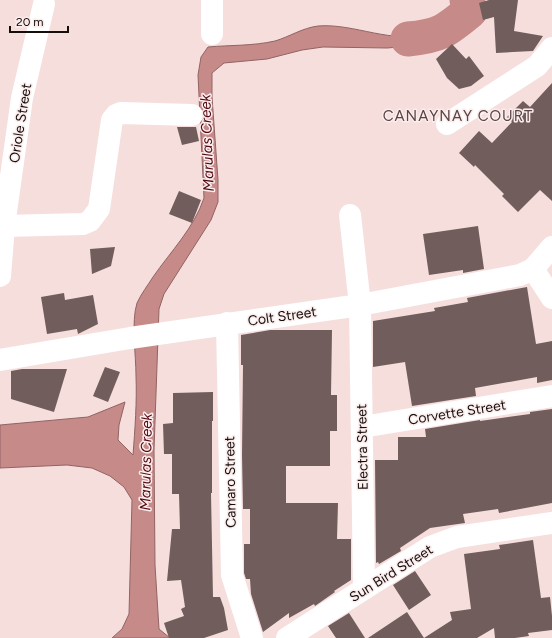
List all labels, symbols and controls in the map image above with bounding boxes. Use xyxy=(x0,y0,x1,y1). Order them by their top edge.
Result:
scale bar xyxy=(10,8,68,34)
text: 20 m xyxy=(16,15,44,29)
street label: Oriole Street xyxy=(6,82,35,164)
water label: Marulas Creek xyxy=(196,93,218,192)
district label: CANAYNAY COURT xyxy=(383,107,533,125)
street label: Colt Street xyxy=(247,303,318,330)
street label: Corvette Street xyxy=(407,396,507,429)
street label: Electra Street xyxy=(353,404,372,490)
water label: Marulas Creek xyxy=(136,412,156,511)
street label: Camaro Street xyxy=(221,436,240,528)
street label: Sun Bird Street xyxy=(346,541,436,606)

